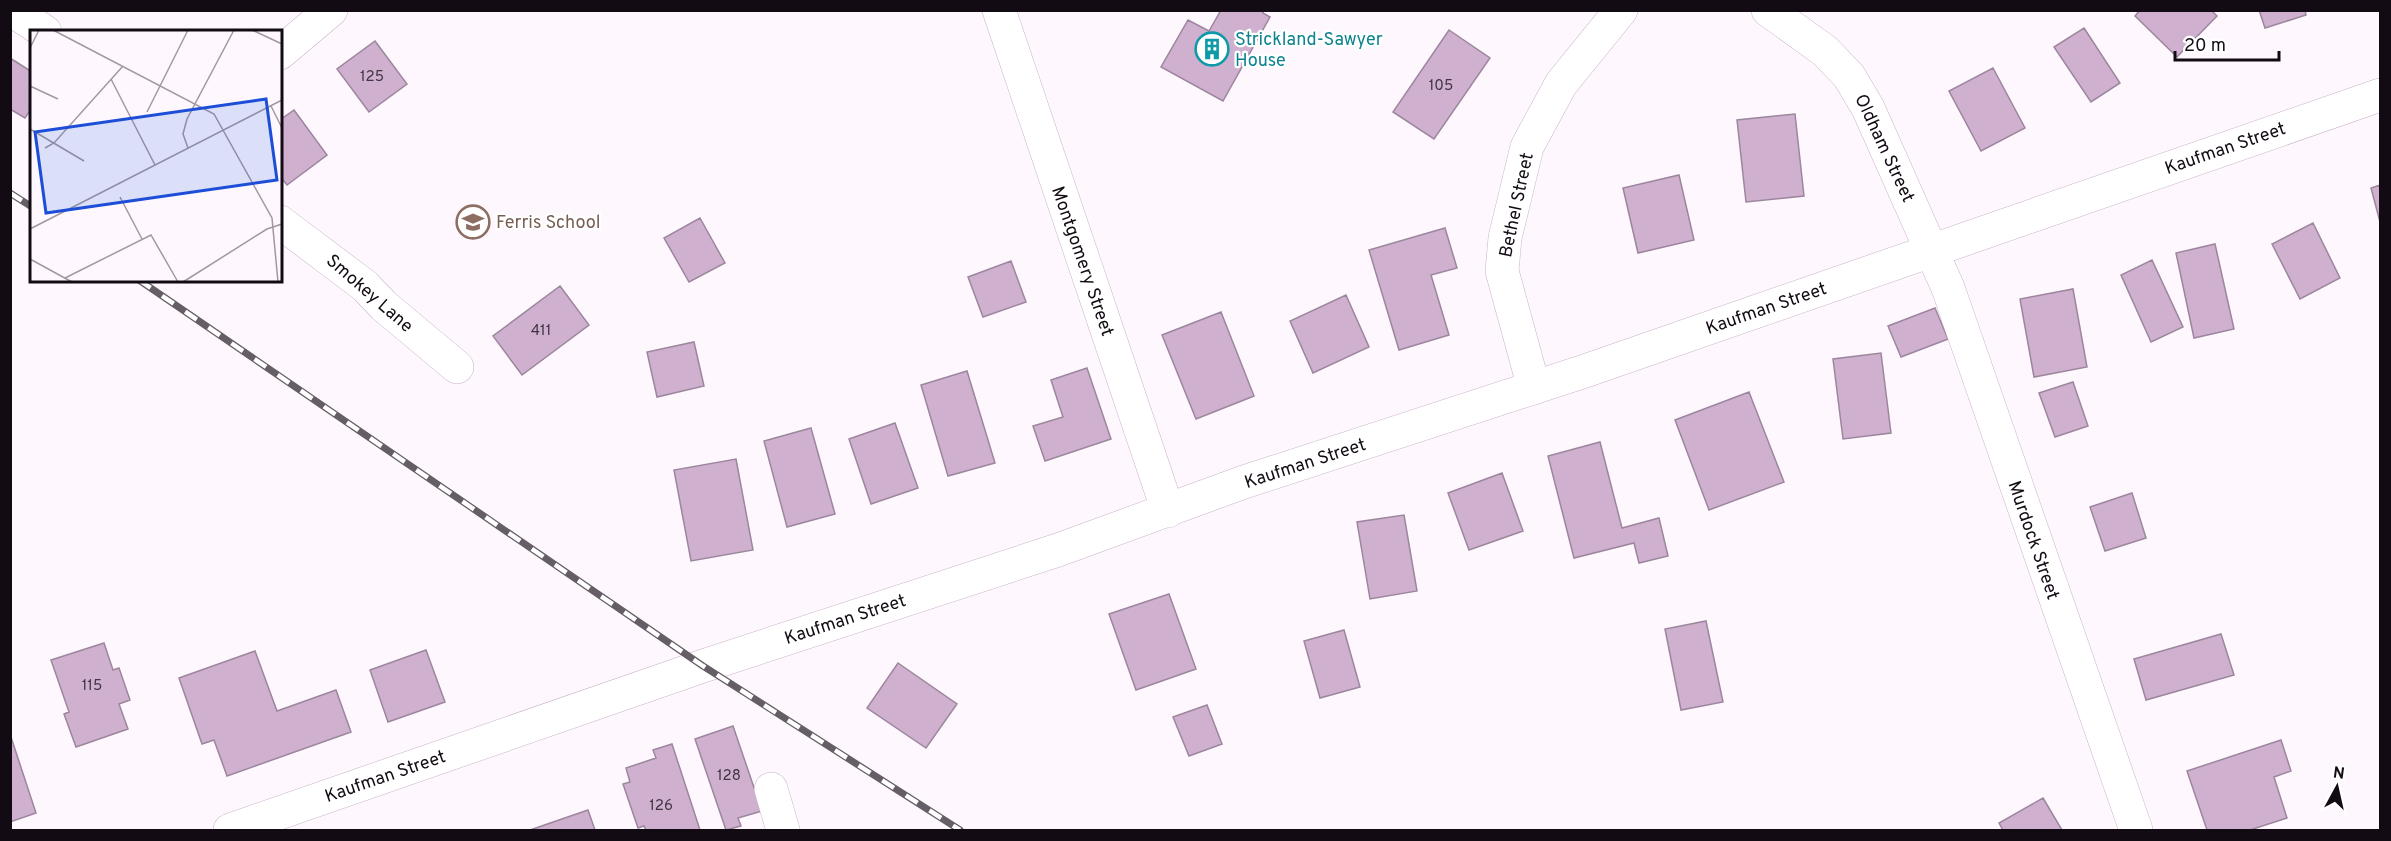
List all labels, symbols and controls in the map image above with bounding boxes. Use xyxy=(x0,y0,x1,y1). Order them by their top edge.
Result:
scale bar xyxy=(2175,24,2278,62)
place label: Strickland-Sawyer House xyxy=(1235,29,1383,73)
inset map xyxy=(30,30,282,282)
building icon: Strickland-Sawyer House xyxy=(1194,31,1230,67)
text: 20 m xyxy=(2184,35,2226,58)
house number: 125 xyxy=(360,68,384,87)
house number: 105 xyxy=(1429,77,1453,96)
street label: Oldham Street xyxy=(1849,91,1919,206)
street label: Kaufman Street xyxy=(2162,118,2289,181)
street label: Bethel Street xyxy=(1495,151,1540,260)
street label: Montgomery Street xyxy=(1045,184,1118,339)
school or university icon: Ferris School xyxy=(455,204,491,240)
place label: Ferris School xyxy=(496,212,601,235)
street label: Smokey Lane xyxy=(321,250,417,338)
street label: Kaufman Street xyxy=(1703,278,1830,341)
house number: 411 xyxy=(531,322,551,341)
street label: Kaufman Street xyxy=(1242,434,1369,495)
street label: Murdock Street xyxy=(2002,478,2064,603)
street label: Kaufman Street xyxy=(782,590,909,651)
house number: 115 xyxy=(82,677,102,696)
street label: Kaufman Street xyxy=(322,746,449,809)
north arrow xyxy=(2307,757,2367,817)
text: N xyxy=(2332,763,2346,785)
house number: 128 xyxy=(717,767,741,786)
house number: 126 xyxy=(649,797,673,816)

